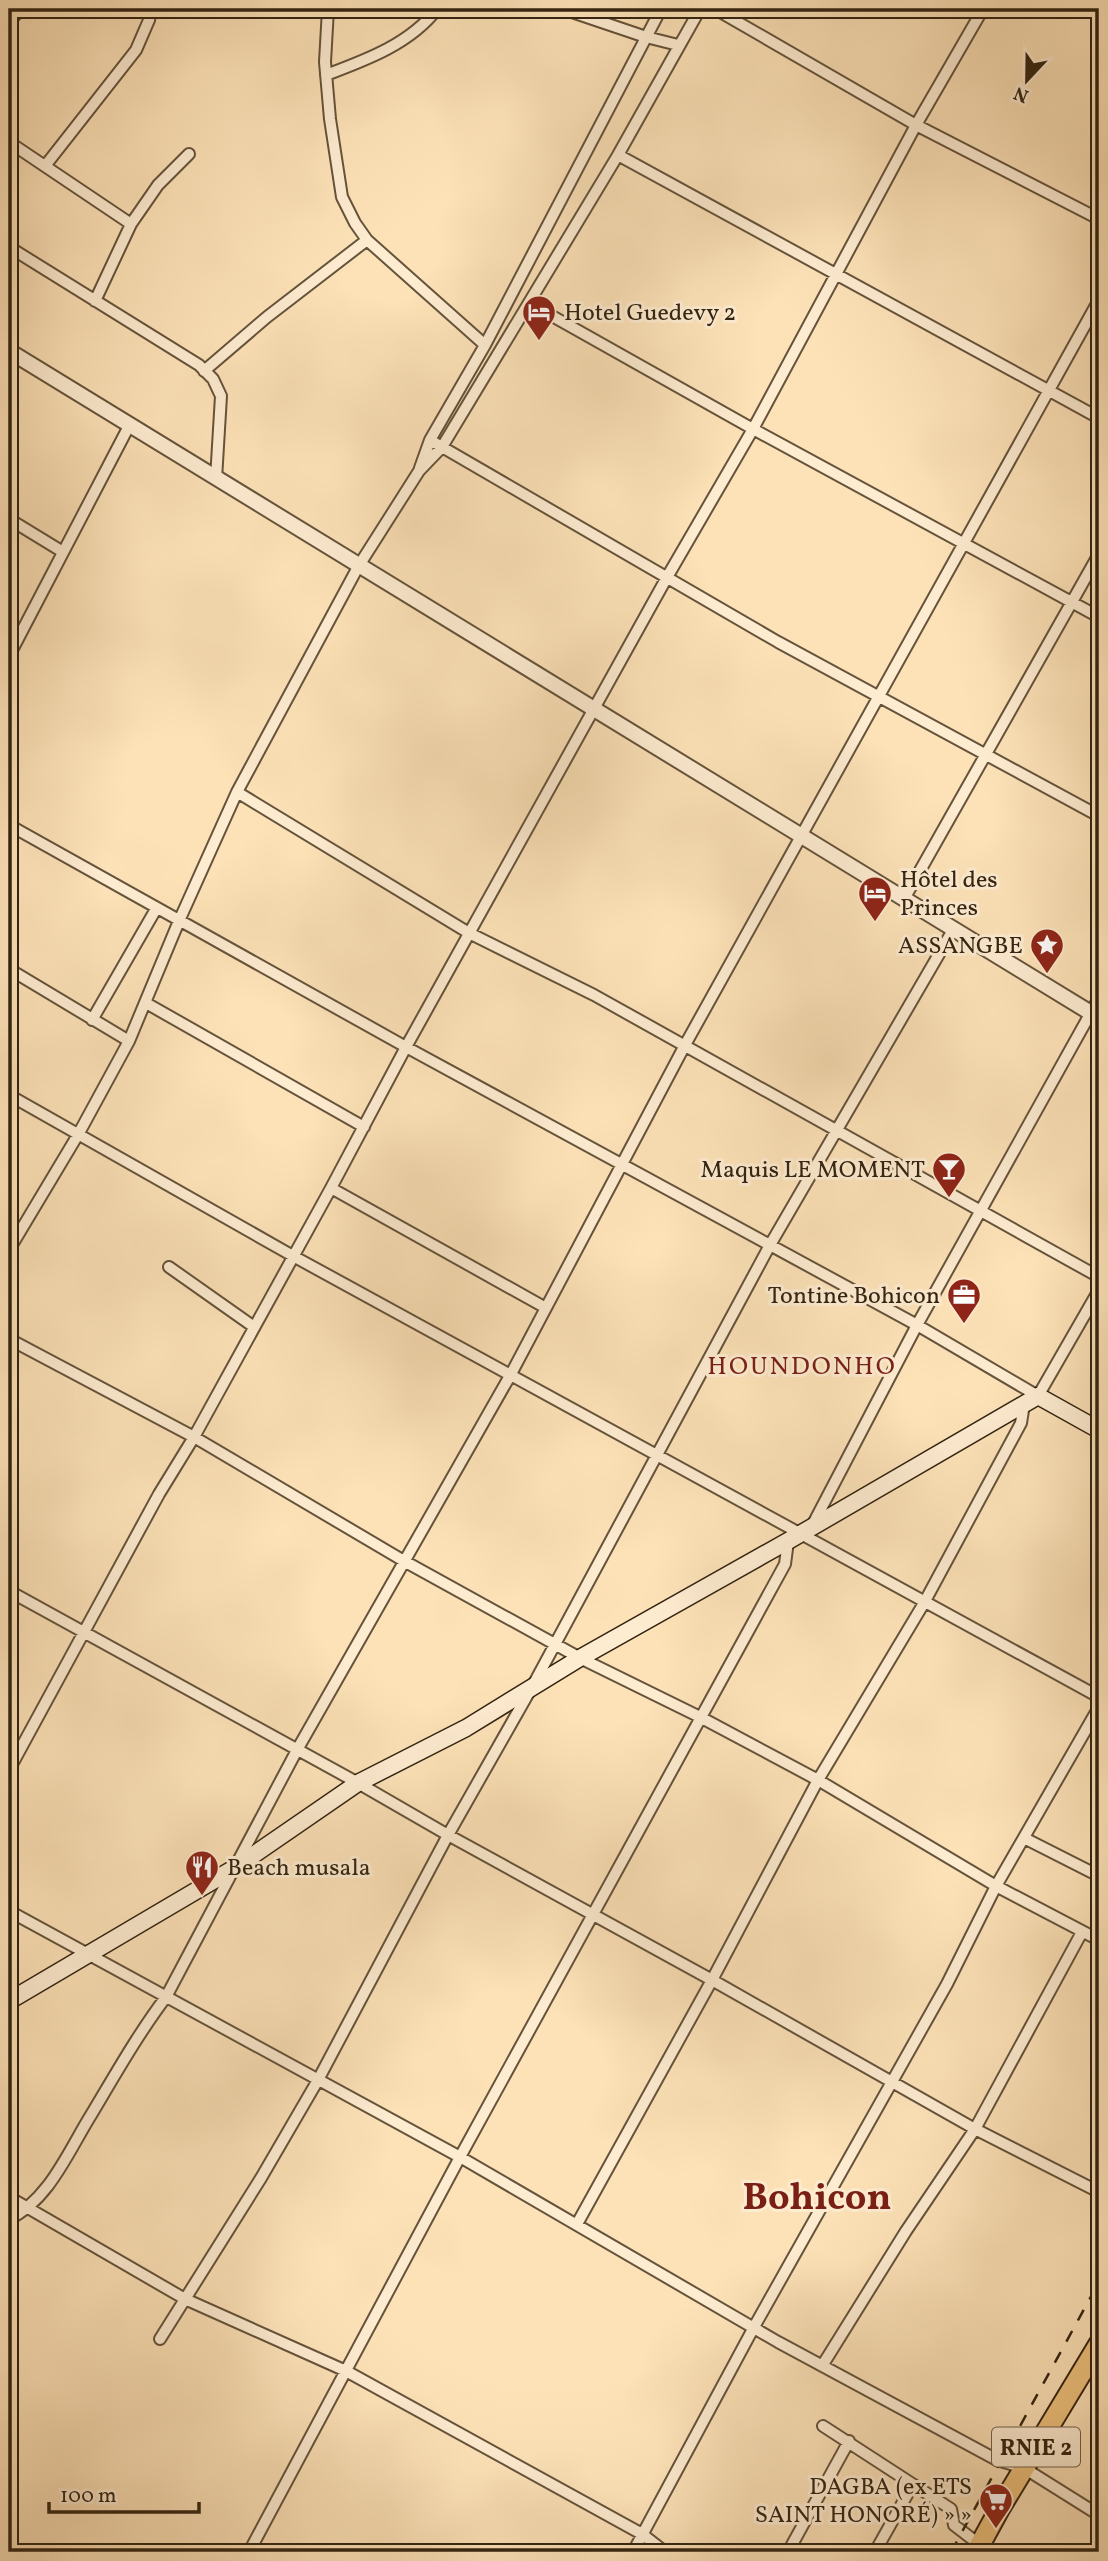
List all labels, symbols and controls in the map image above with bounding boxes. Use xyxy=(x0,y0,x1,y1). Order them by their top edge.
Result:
north arrow xyxy=(992,46,1062,116)
text: N xyxy=(1010,79,1033,109)
hotel icon: Hotel Guedevy 2 xyxy=(520,293,558,342)
place label: Hotel Guedevy 2 xyxy=(564,297,736,331)
place label: Hôtel des Princes xyxy=(900,864,998,926)
hotel icon: Hôtel des Princes xyxy=(856,874,894,923)
place icon: ASSANGBE xyxy=(1028,926,1066,975)
place label: ASSANGBE xyxy=(898,930,1023,964)
bar icon: Maquis LE MOMENT xyxy=(930,1150,968,1199)
place label: Maquis LE MOMENT xyxy=(701,1154,925,1188)
office icon: Tontine Bohicon xyxy=(945,1276,983,1325)
place label: Tontine Bohicon xyxy=(768,1280,940,1314)
district label: HOUNDONHO xyxy=(707,1349,897,1385)
restaurant icon: Beach musala xyxy=(183,1848,221,1897)
place label: Beach musala xyxy=(227,1852,371,1886)
district label: Bohicon xyxy=(743,2173,891,2226)
road number: RNIE 2 xyxy=(992,2428,1080,2466)
scale bar xyxy=(49,2470,200,2514)
place label: DAGBA (ex ETS SAINT HONORÉ) » » xyxy=(755,2471,972,2533)
supermarket icon: DAGBA (ex ETS SAINT HONORÉ) » » xyxy=(977,2481,1015,2530)
text: 100 m xyxy=(60,2482,117,2511)

